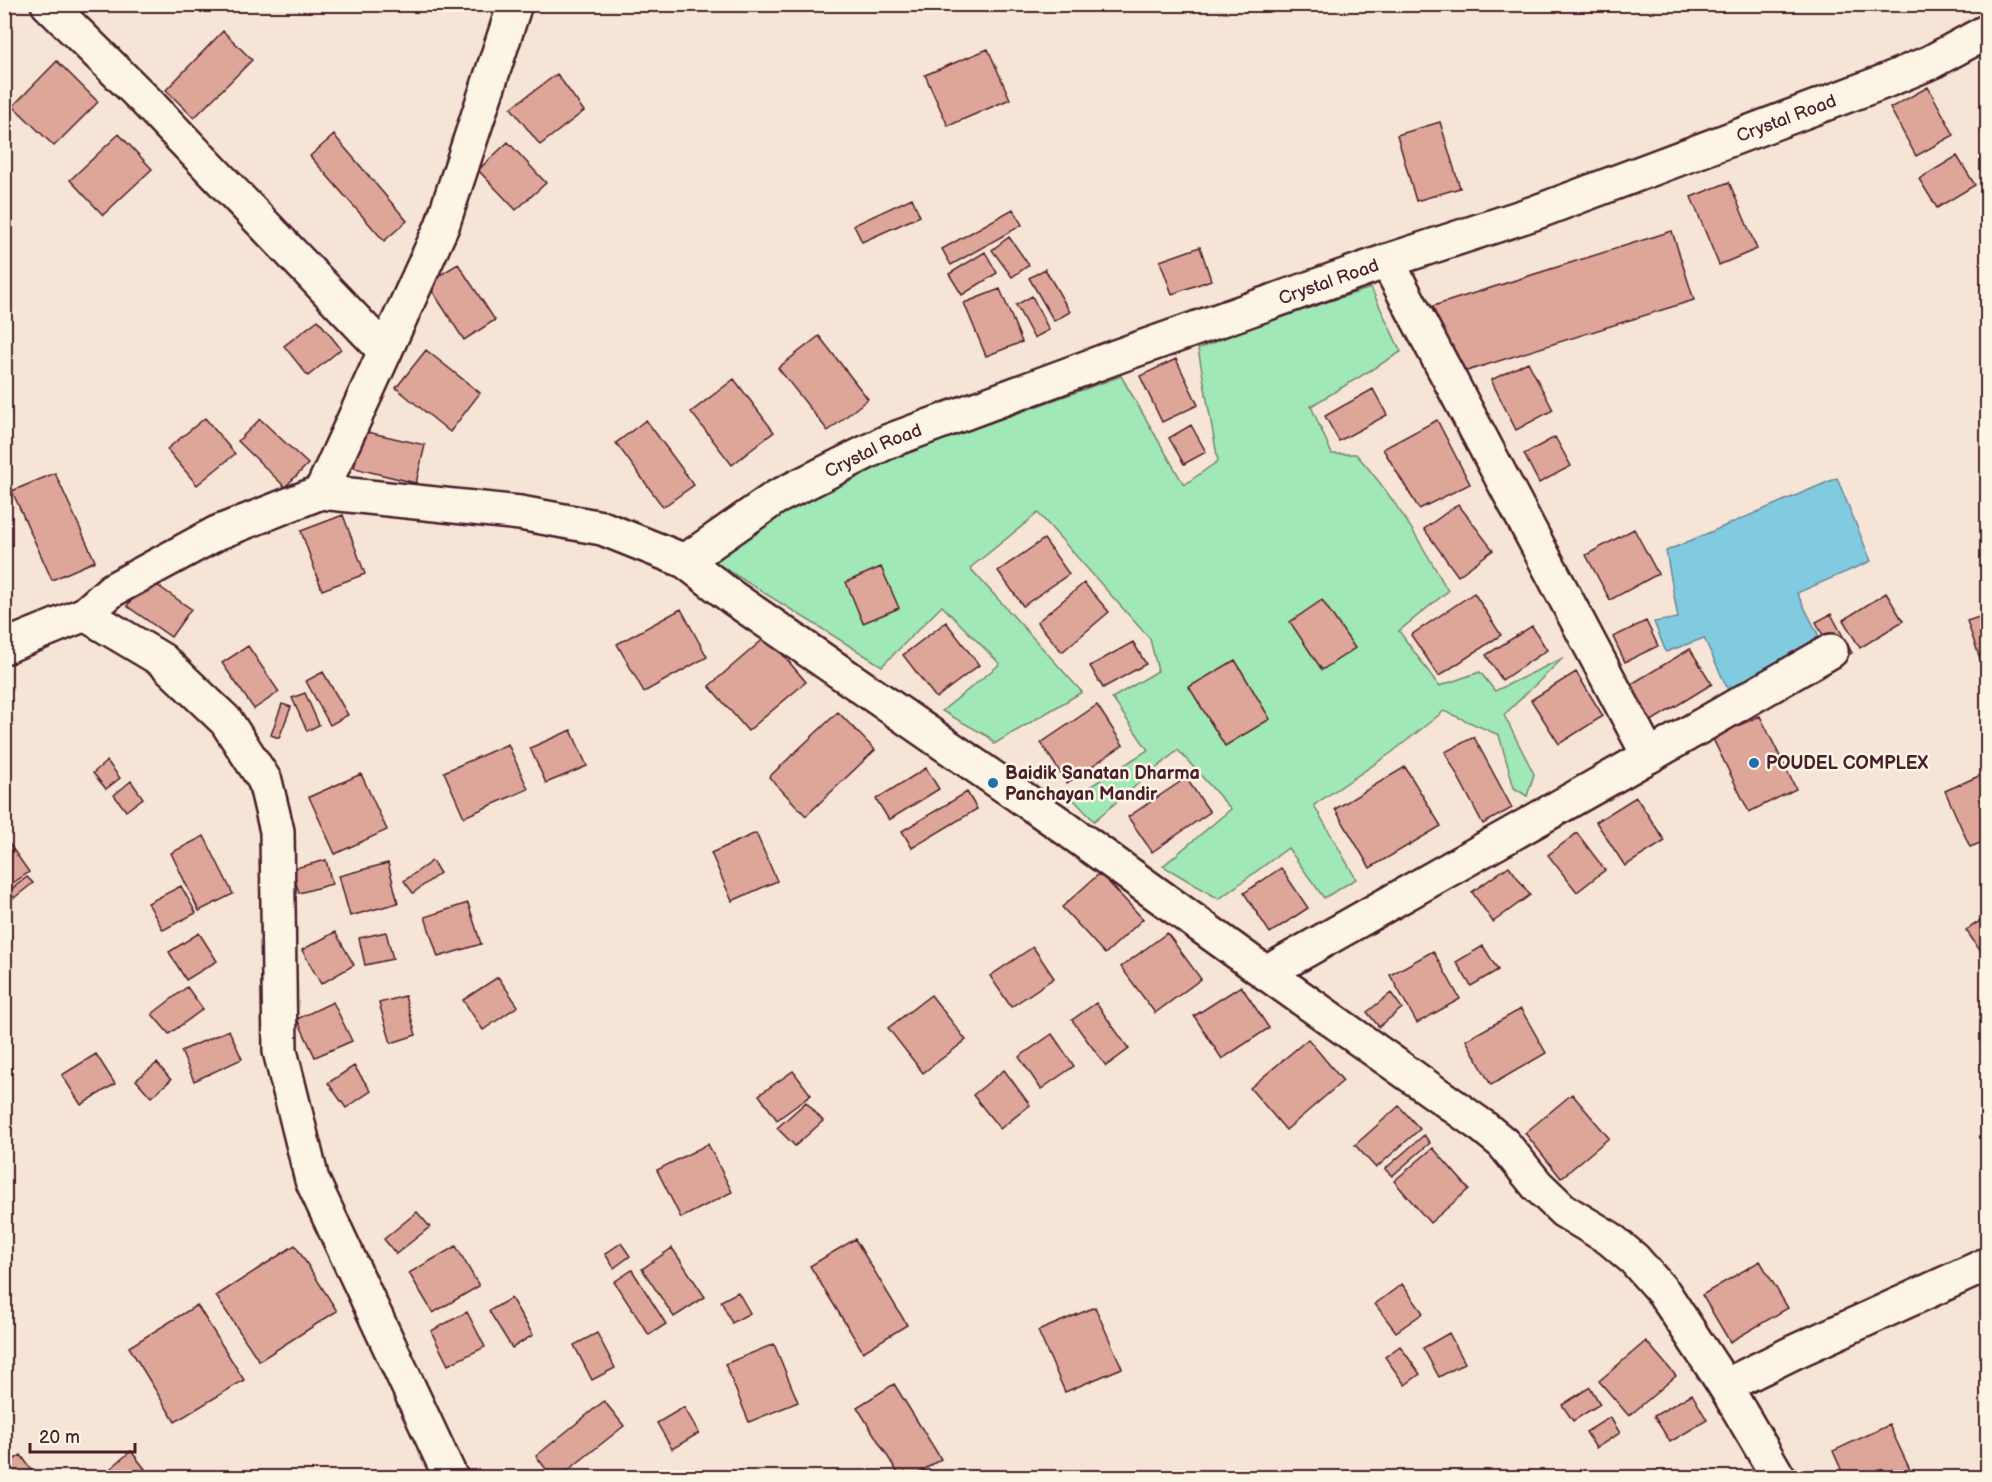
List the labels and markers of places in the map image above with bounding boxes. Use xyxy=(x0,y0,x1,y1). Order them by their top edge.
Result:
place label: POUDEL COMPLEX xyxy=(1766,753,1929,774)
marker: POUDEL COMPLEX xyxy=(1747,756,1761,770)
place label: Baidik Sanatan Dharma Panchayan Mandir xyxy=(1005,763,1200,805)
marker: Baidik Sanatan Dharma Panchayan Mandir xyxy=(986,776,1000,790)

